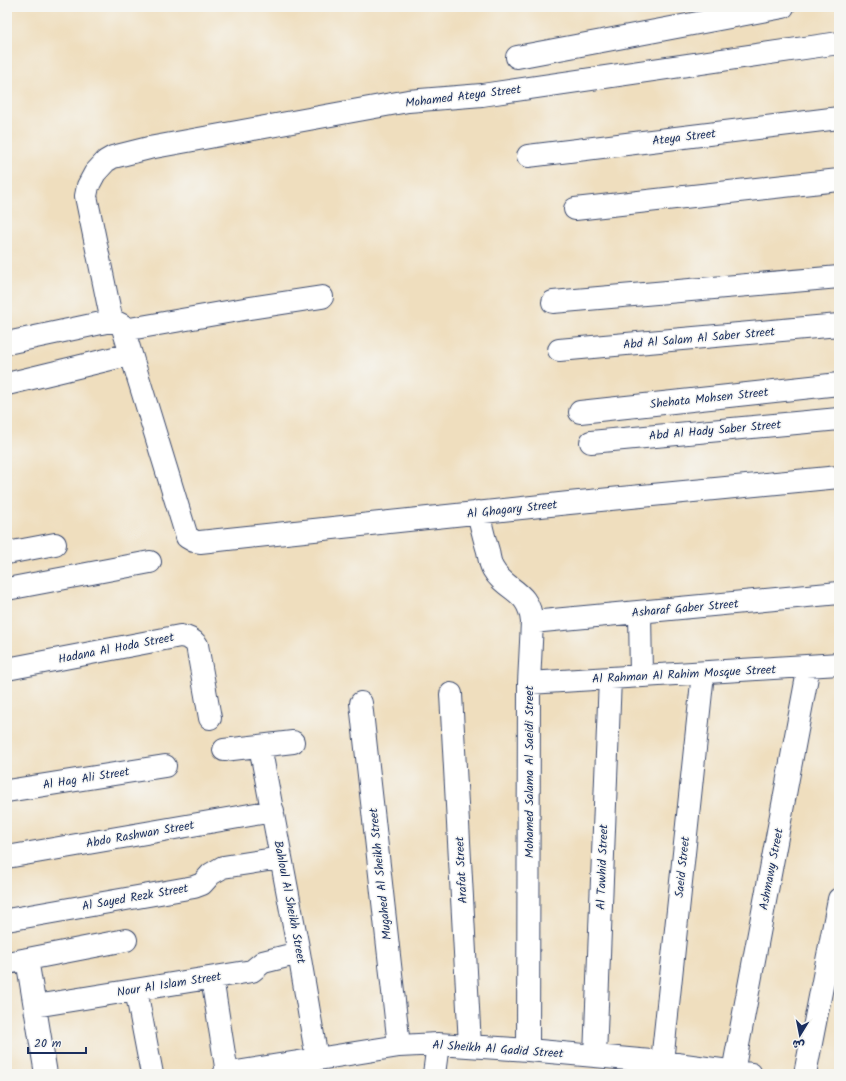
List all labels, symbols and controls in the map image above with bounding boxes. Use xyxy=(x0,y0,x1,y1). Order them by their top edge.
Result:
street label: Mohamed Ateya Street xyxy=(404,80,522,113)
street label: Ateya Street xyxy=(651,124,717,151)
street label: Abd Al Salam Al Saber Street xyxy=(622,322,776,355)
street label: Shehata Mohsen Street xyxy=(649,383,769,414)
street label: Abd Al Hady Saber Street xyxy=(648,415,782,446)
street label: Al Ghagary Street xyxy=(466,495,558,524)
street label: Asharaf Gaber Street xyxy=(631,594,740,623)
street label: Hadana Al Hoda Street xyxy=(57,628,176,669)
street label: Al Rahman Al Rahim Mosque Street xyxy=(592,660,777,689)
street label: Mohamed Salama Al Saeidi Street xyxy=(520,685,539,858)
street label: Al Hag Ali Street xyxy=(41,762,131,795)
street label: Mugahed Al Sheikh Street xyxy=(364,807,397,941)
street label: Abdo Rashwan Street xyxy=(85,816,196,853)
street label: Al Tawhid Street xyxy=(592,824,614,910)
street label: Ashmawy Street xyxy=(754,826,789,912)
street label: Saeid Street xyxy=(670,835,695,899)
street label: Arafat Street xyxy=(450,836,473,904)
street label: Bahloul Al Sheikh Street xyxy=(268,839,311,966)
street label: Al Sayed Rezk Street xyxy=(81,879,190,916)
street label: Nour Al Islam Street xyxy=(116,967,223,1002)
north arrow xyxy=(780,1015,820,1055)
scale bar xyxy=(28,1029,86,1055)
text: 20 m xyxy=(34,1034,62,1053)
text: ش xyxy=(791,1034,806,1054)
street label: Al Sheikh Al Gadid Street xyxy=(432,1035,564,1064)

